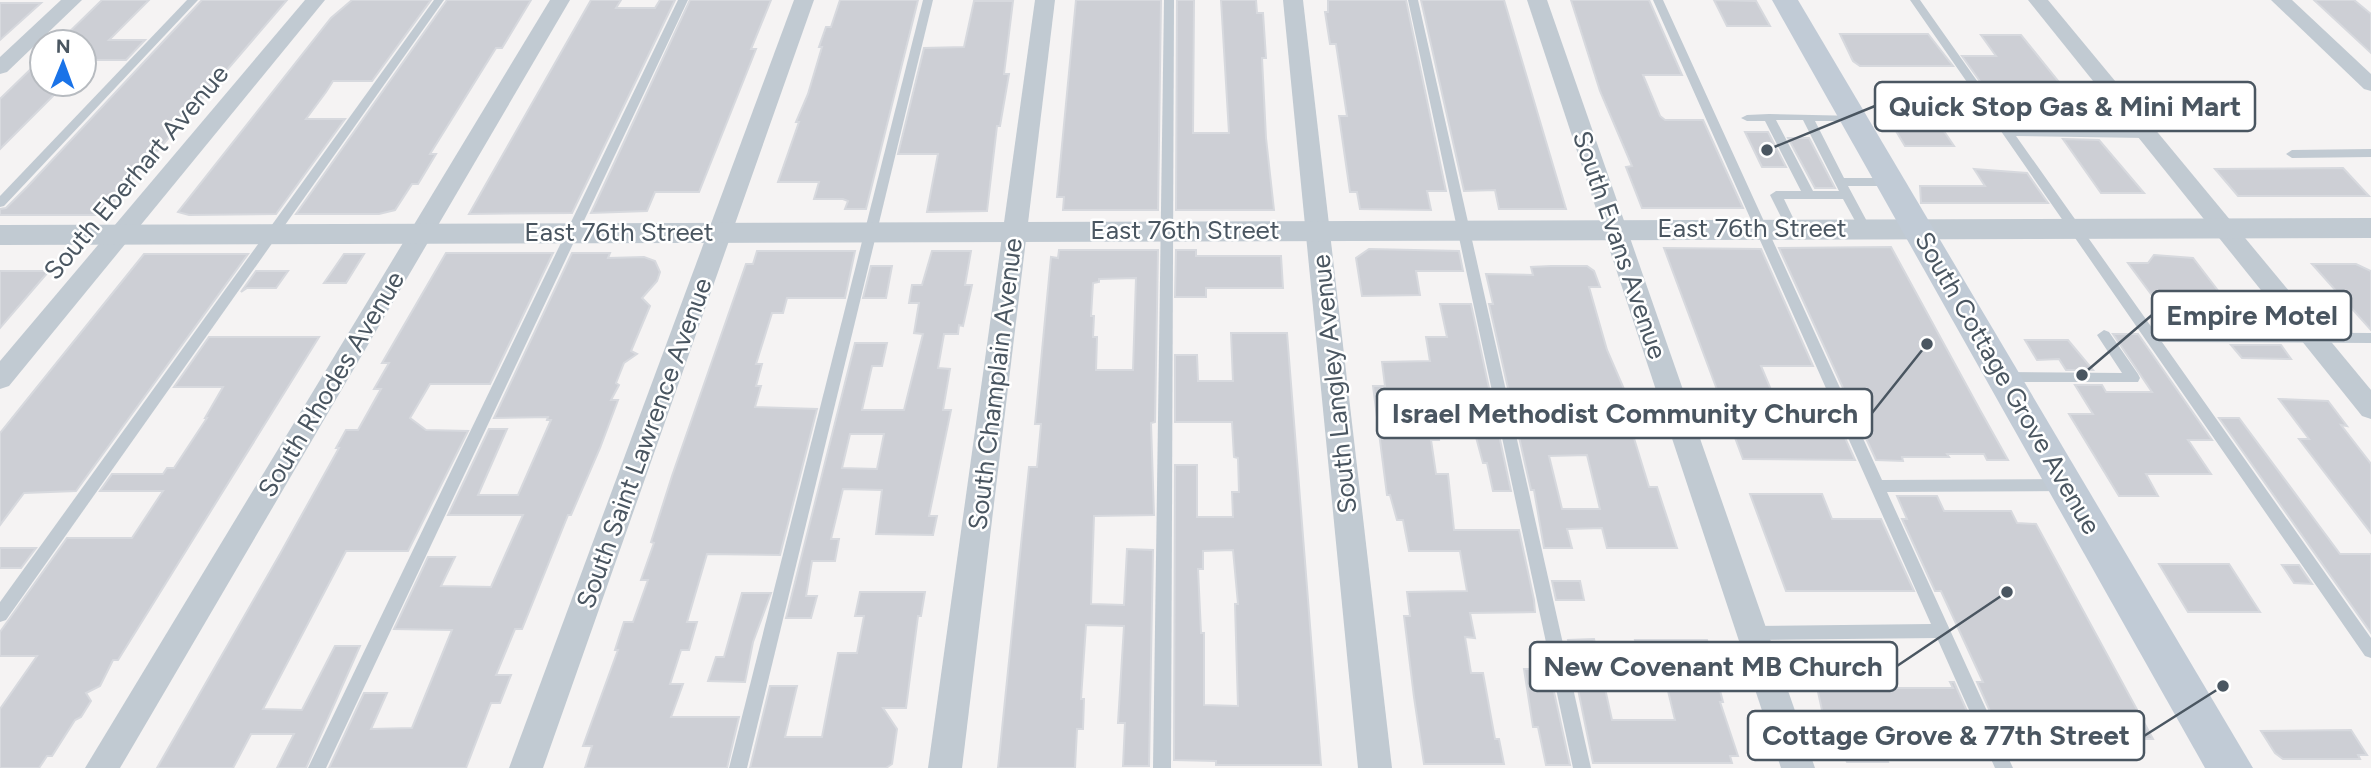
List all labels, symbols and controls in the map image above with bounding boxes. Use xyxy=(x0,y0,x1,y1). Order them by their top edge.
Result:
north arrow xyxy=(28,28,98,98)
text: N xyxy=(56,35,71,58)
street label: South Eberhart Avenue xyxy=(37,58,235,286)
callout: Quick Stop Gas & Mini Mart xyxy=(1875,82,2255,131)
text: Quick Stop Gas & Mini Mart xyxy=(1889,89,2241,123)
street label: South Evans Avenue xyxy=(1566,127,1674,363)
street label: East 76th Street xyxy=(1657,212,1847,244)
street label: East 76th Street xyxy=(1090,214,1280,246)
street label: East 76th Street xyxy=(524,216,714,248)
street label: South Cottage Grove Avenue xyxy=(1908,226,2108,540)
street label: South Champlain Avenue xyxy=(961,236,1029,532)
street label: South Langley Avenue xyxy=(1304,253,1364,515)
street label: South Rhodes Avenue xyxy=(251,265,411,503)
street label: South Saint Lawrence Avenue xyxy=(569,273,719,613)
callout: Empire Motel xyxy=(2152,291,2351,340)
text: Empire Motel xyxy=(2166,298,2338,332)
callout: Israel Methodist Community Church xyxy=(1377,389,1872,438)
text: Israel Methodist Community Church xyxy=(1392,396,1858,430)
callout: New Covenant MB Church xyxy=(1530,642,1897,691)
text: New Covenant MB Church xyxy=(1543,649,1883,683)
callout: Cottage Grove & 77th Street xyxy=(1748,711,2144,760)
text: Cottage Grove & 77th Street xyxy=(1762,718,2130,752)

